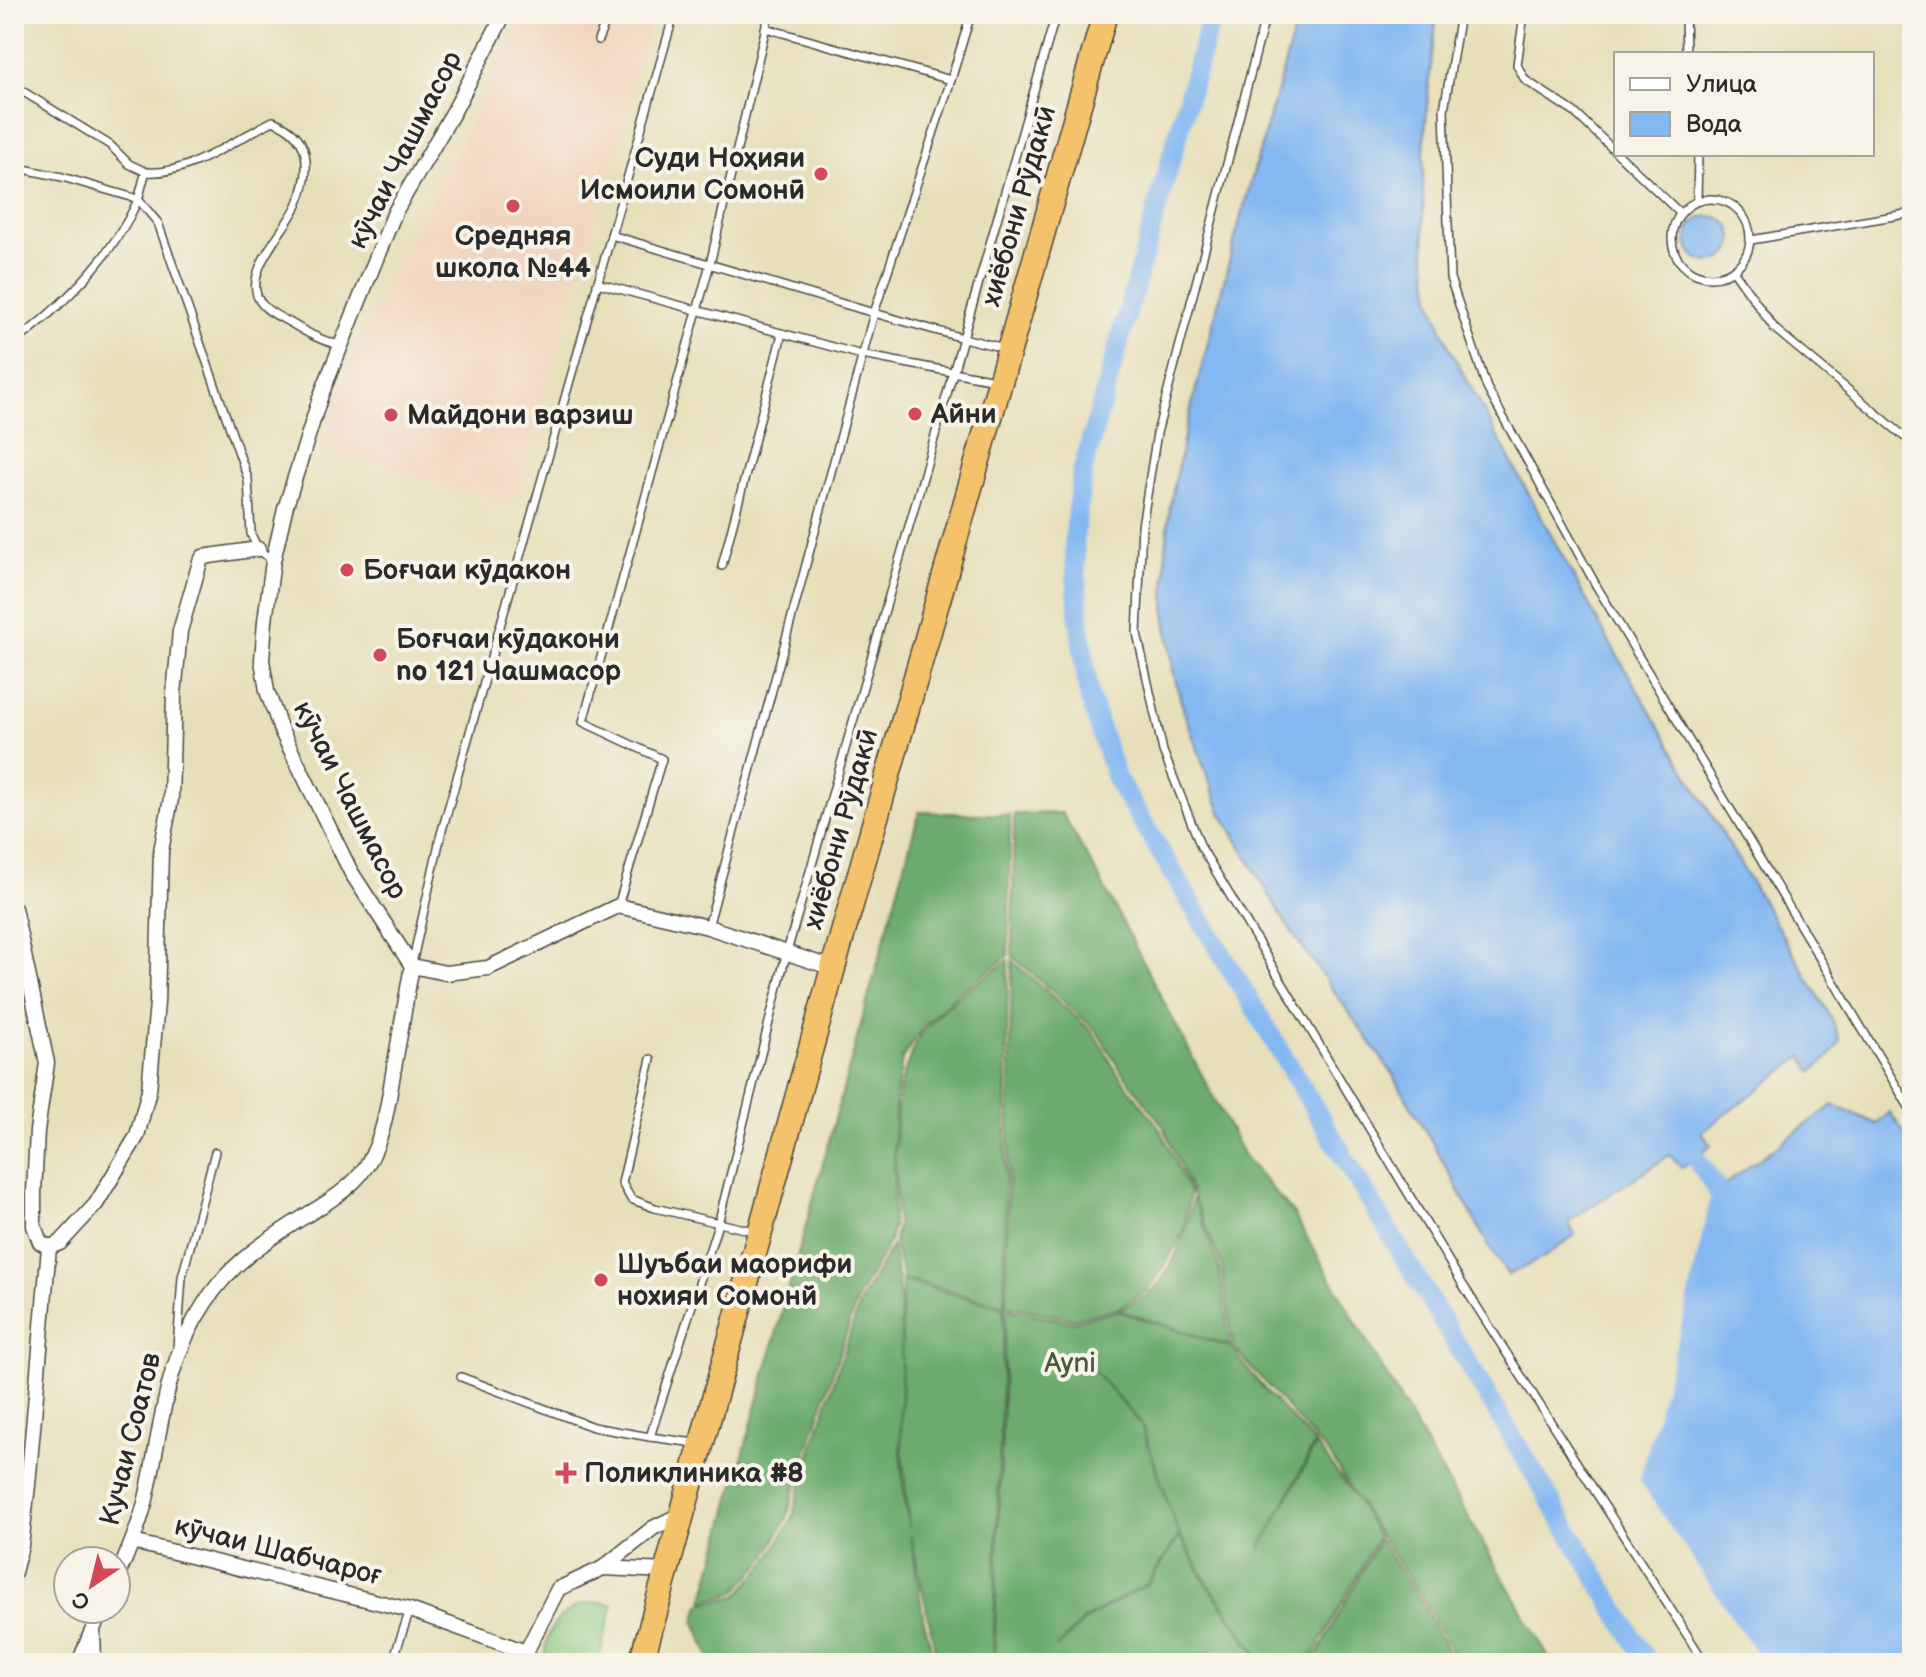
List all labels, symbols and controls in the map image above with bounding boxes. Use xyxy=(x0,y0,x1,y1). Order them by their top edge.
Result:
street label: кӯчаи Чашмасор xyxy=(341,45,469,254)
legend xyxy=(1614,52,1874,156)
text: Улица xyxy=(1686,70,1757,99)
street label: хиёбони Рӯдакӣ xyxy=(975,102,1063,310)
text: Вода xyxy=(1686,110,1742,139)
place label: Суди Ноҳияи Исмоили Сомонӣ xyxy=(580,142,805,207)
marker: Суди Ноҳияи Исмоили Сомонӣ xyxy=(812,165,830,183)
marker: Средняя школа №44 xyxy=(504,197,522,215)
place label: Средняя школа №44 xyxy=(435,220,592,285)
place label: Айни xyxy=(930,398,997,431)
place label: Майдони варзиш xyxy=(407,399,634,432)
marker: Айни xyxy=(906,405,924,423)
marker: Майдони варзиш xyxy=(382,406,400,424)
place label: Боғчаи кӯдакон xyxy=(363,554,571,587)
marker: Боғчаи кӯдакон xyxy=(338,561,356,579)
place label: Боғчаи кӯдакони no 121 Чашмасор xyxy=(396,623,622,688)
marker: Боғчаи кӯдакони no 121 Чашмасор xyxy=(371,646,389,664)
street label: кӯчаи Чашмасор xyxy=(286,696,414,905)
street label: хиёбони Рӯдакӣ xyxy=(797,725,885,933)
place label: Шуъбаи маорифи нохияи Сомонй xyxy=(617,1248,852,1313)
marker: Шуъбаи маорифи нохияи Сомонй xyxy=(592,1271,610,1289)
park label: Ayni xyxy=(1044,1347,1096,1380)
street label: Кучаи Соатов xyxy=(94,1349,169,1529)
place label: Поликлиника #8 xyxy=(584,1457,804,1490)
marker: Поликлиника #8 xyxy=(555,1462,577,1484)
street label: кӯчаи Шабчароғ xyxy=(171,1509,385,1593)
north arrow xyxy=(52,1545,132,1625)
text: С xyxy=(67,1585,95,1616)

